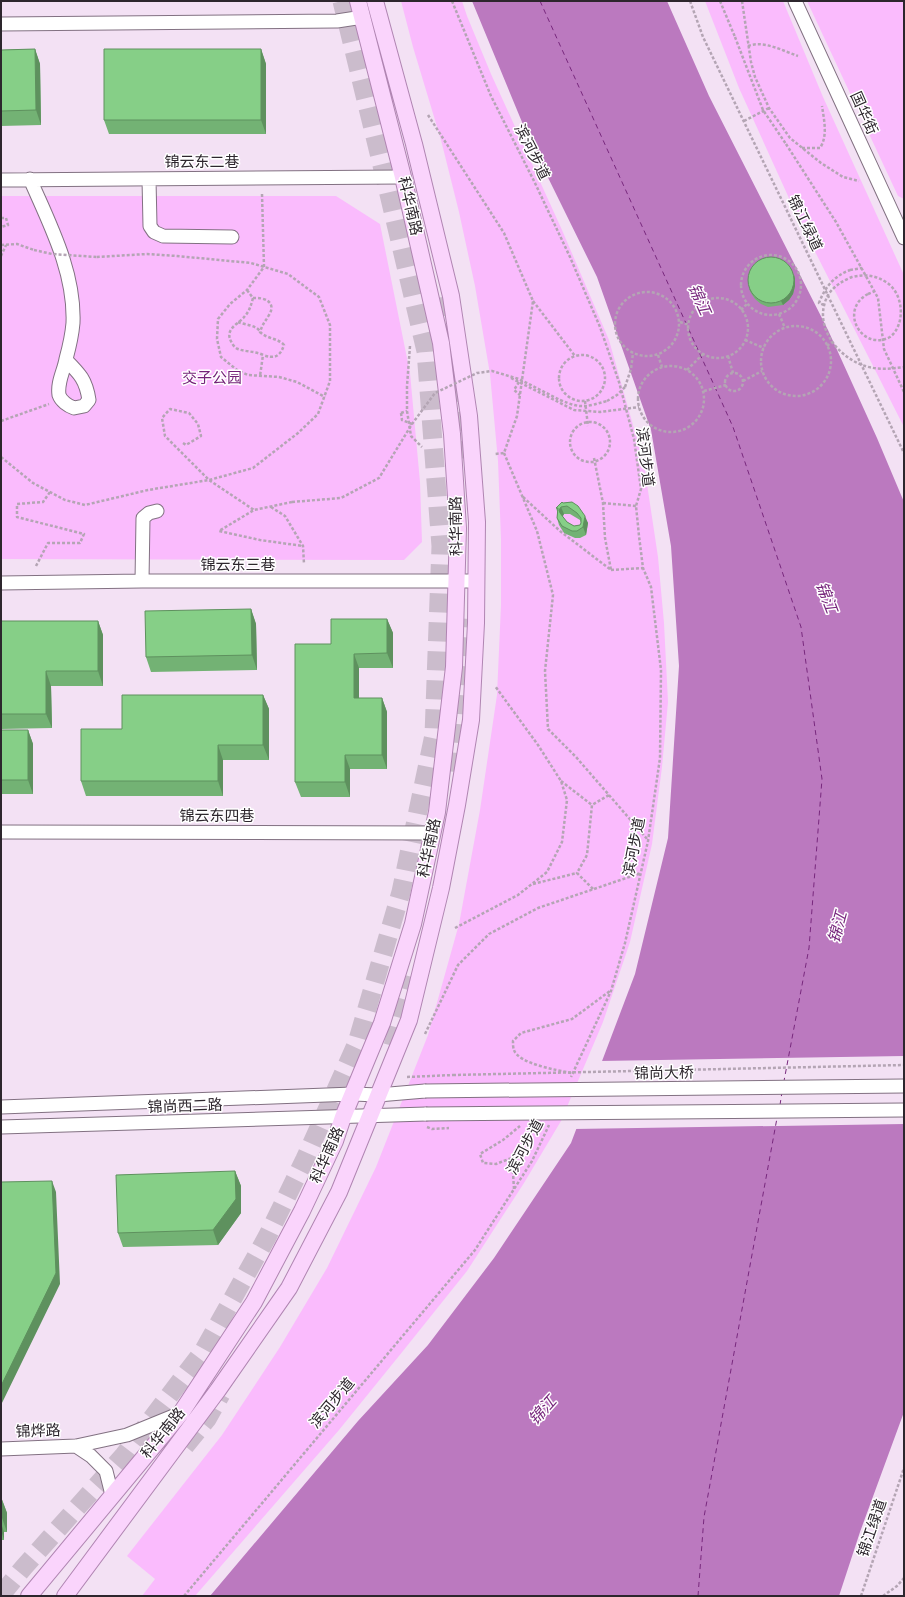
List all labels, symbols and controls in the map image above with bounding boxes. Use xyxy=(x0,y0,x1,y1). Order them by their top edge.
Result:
street label: 国华街 xyxy=(846,89,881,138)
street label: 滨河步道 xyxy=(509,121,554,183)
street label: 锦云东二巷 xyxy=(164,153,240,172)
street label: 科华南路 xyxy=(394,175,426,237)
street label: 锦江绿道 xyxy=(783,192,826,254)
water label: 锦江 xyxy=(683,281,715,320)
park label: 交子公园 xyxy=(182,369,242,388)
street label: 滨河步道 xyxy=(631,426,658,488)
street label: 科华南路 xyxy=(446,496,467,556)
street label: 锦云东三巷 xyxy=(200,556,276,575)
water label: 锦江 xyxy=(811,579,841,618)
street label: 锦云东四巷 xyxy=(179,807,255,826)
street label: 滨河步道 xyxy=(619,816,650,878)
street label: 科华南路 xyxy=(414,817,445,879)
water label: 锦江 xyxy=(825,908,852,945)
street label: 锦尚大桥 xyxy=(634,1063,694,1084)
street label: 锦尚西二路 xyxy=(147,1096,223,1117)
street label: 滨河步道 xyxy=(503,1116,548,1178)
street label: 科华南路 xyxy=(307,1124,348,1186)
street label: 滨河步道 xyxy=(306,1374,359,1432)
water label: 锦江 xyxy=(525,1391,562,1429)
street label: 科华南路 xyxy=(137,1404,190,1463)
street label: 锦烨路 xyxy=(15,1421,61,1442)
street label: 锦江绿道 xyxy=(854,1497,891,1560)

